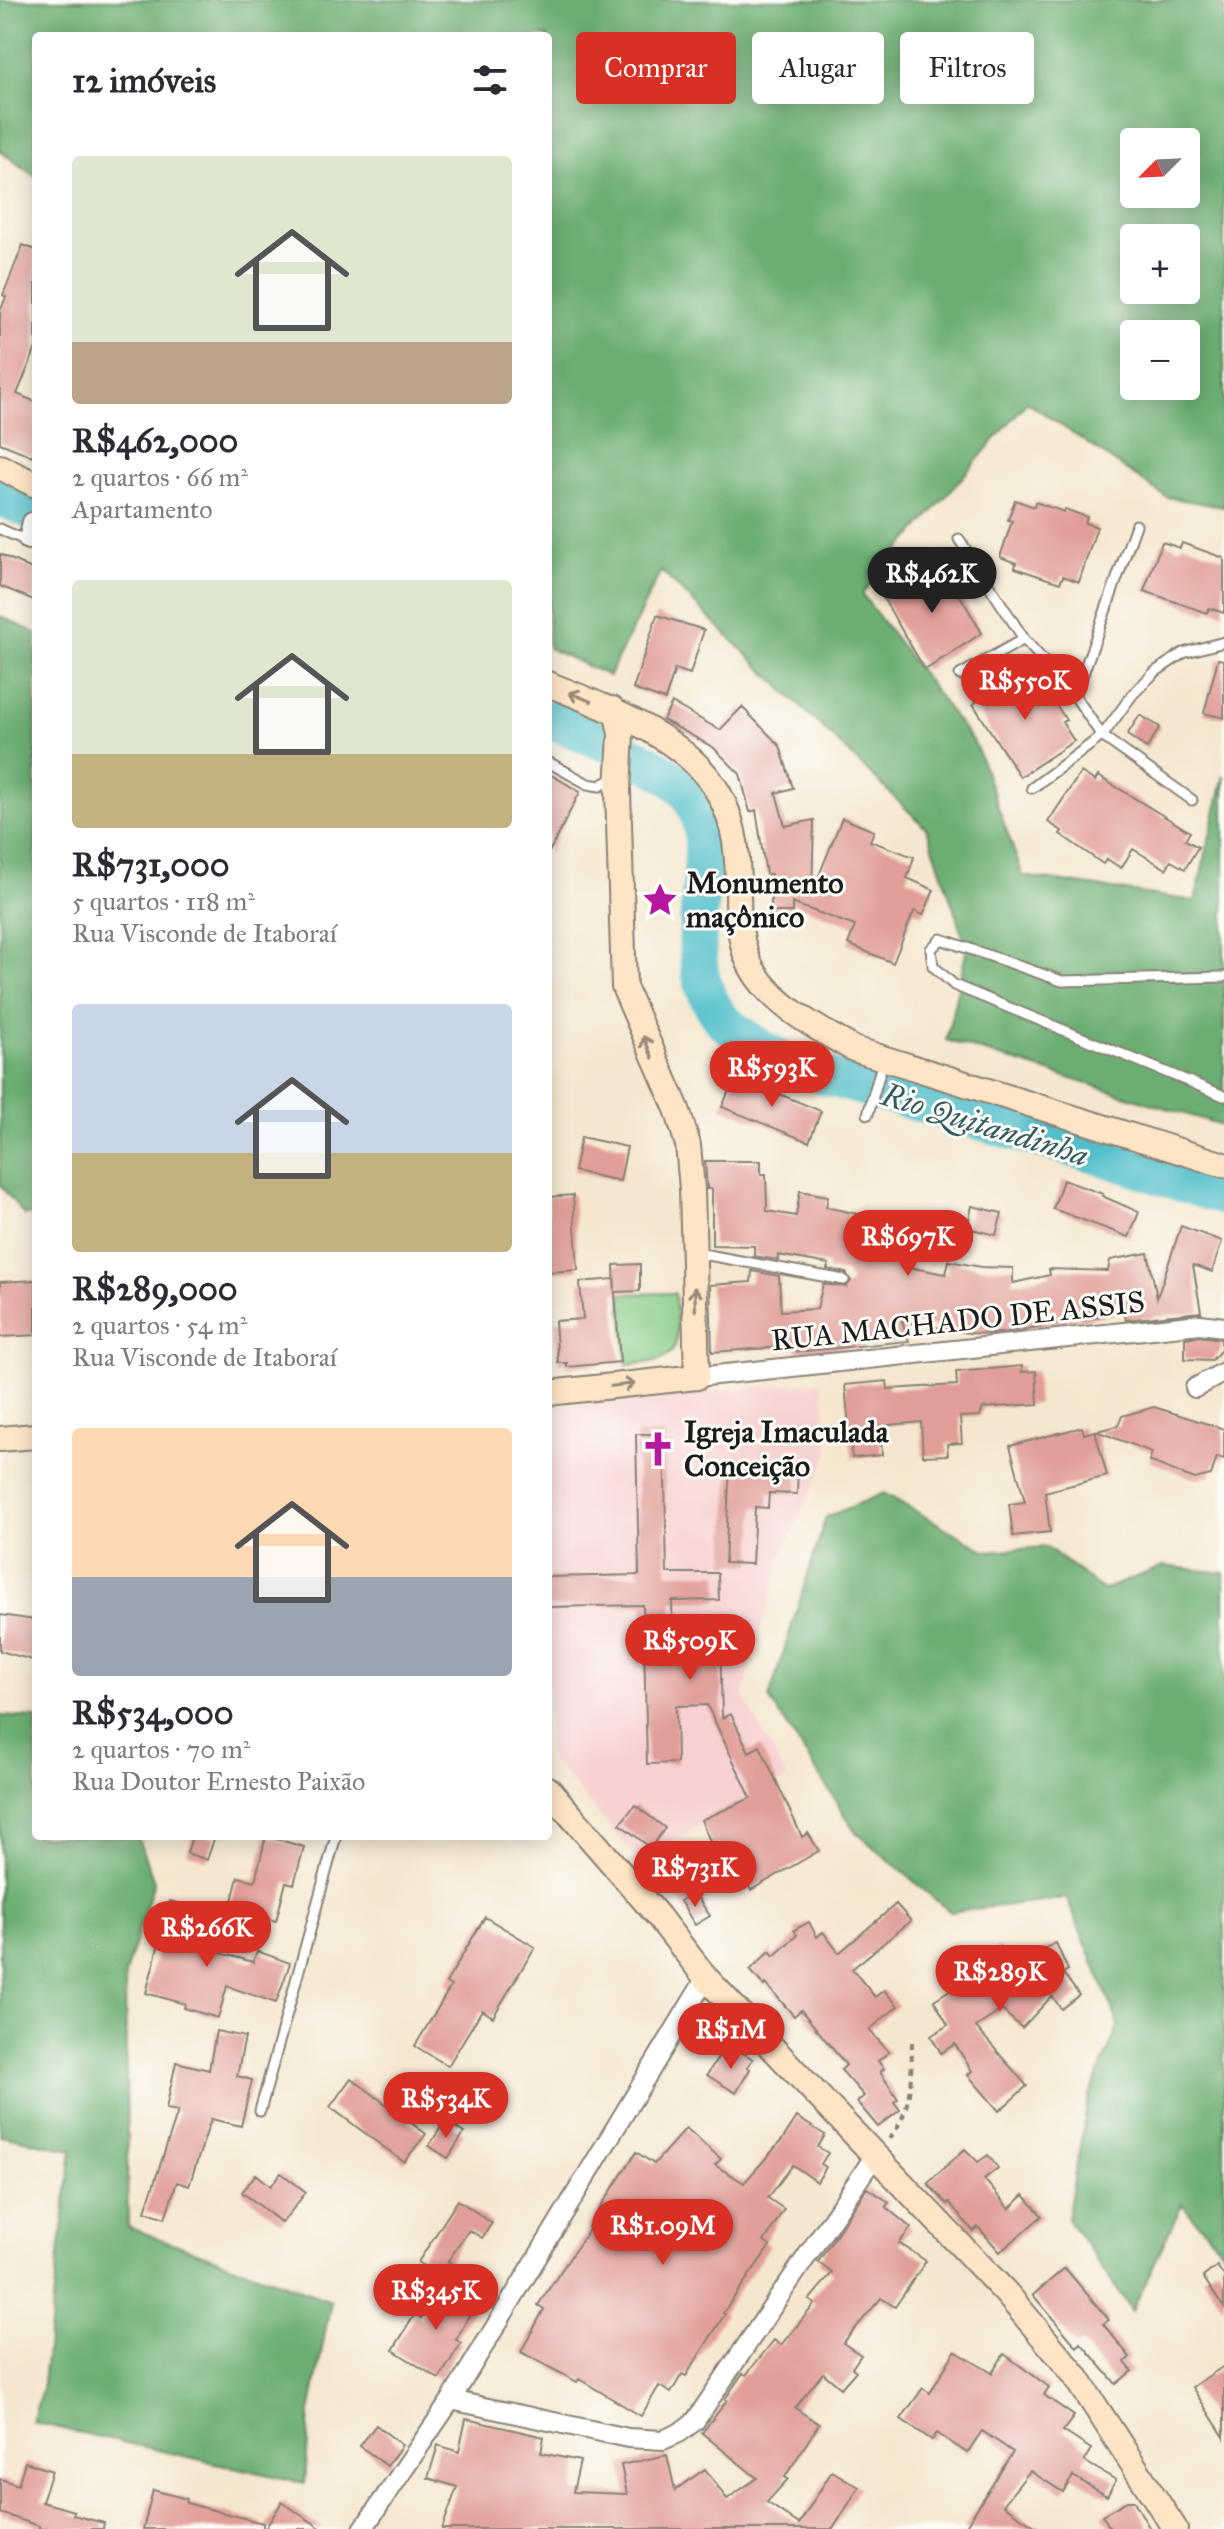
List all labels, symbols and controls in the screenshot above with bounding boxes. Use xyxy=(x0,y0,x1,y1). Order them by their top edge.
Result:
chip: Comprar xyxy=(576,32,736,104)
chip: Alugar xyxy=(752,32,884,104)
chip: Filtros xyxy=(900,32,1034,104)
icon: filters xyxy=(468,58,512,102)
text: 12 imóveis xyxy=(72,60,216,101)
north arrow xyxy=(1120,128,1200,208)
map controls xyxy=(1120,128,1200,400)
icon: home xyxy=(220,208,364,352)
button: + xyxy=(1120,224,1200,304)
button: − xyxy=(1120,320,1200,400)
text: R$462,000 xyxy=(72,420,238,461)
text: 2 quartos · 66 m² xyxy=(72,461,248,493)
text: Apartamento xyxy=(72,493,213,525)
pin: R$462K xyxy=(867,547,997,615)
text: R$462K xyxy=(886,557,978,589)
icon: home xyxy=(220,632,364,776)
pin: R$550K xyxy=(960,654,1090,722)
text: R$550K xyxy=(979,664,1071,696)
one-way arrow xyxy=(568,689,593,703)
text: R$731,000 xyxy=(72,844,230,885)
place label: Monumento maçônico xyxy=(685,865,844,936)
place icon: Monumento maçônico xyxy=(641,881,679,919)
text: 5 quartos · 118 m² xyxy=(72,885,255,917)
text: Rua Visconde de Itaboraí xyxy=(72,917,337,949)
one-way arrow xyxy=(640,1035,655,1060)
pin: R$593K xyxy=(707,1041,837,1109)
text: R$593K xyxy=(728,1051,816,1083)
icon: home xyxy=(220,1056,364,1200)
water label: Rio Quitandinha xyxy=(876,1075,1093,1175)
pin: R$697K xyxy=(843,1210,973,1278)
text: R$697K xyxy=(861,1220,955,1252)
text: R$289,000 xyxy=(72,1268,238,1309)
street label: RUA MACHADO DE ASSIS xyxy=(769,1283,1147,1359)
one-way arrow xyxy=(687,1286,702,1313)
text: 2 quartos · 54 m² xyxy=(72,1309,247,1341)
text: Rua Visconde de Itaboraí xyxy=(72,1341,337,1373)
one-way arrow xyxy=(609,1377,636,1392)
place label: Igreja Imaculada Conceição xyxy=(684,1414,890,1485)
church icon: Igreja Imaculada Conceição xyxy=(639,1430,677,1468)
icon: home xyxy=(220,1480,364,1624)
pin: R$509K xyxy=(625,1614,755,1682)
text: R$509K xyxy=(643,1624,737,1656)
text: R$534,000 xyxy=(72,1692,234,1733)
text: 2 quartos · 70 m² xyxy=(72,1733,250,1765)
text: Rua Doutor Ernesto Paixão xyxy=(72,1765,365,1797)
pin: R$731K xyxy=(630,1841,760,1909)
text: R$731K xyxy=(652,1851,738,1883)
pin: R$266K xyxy=(142,1901,272,1969)
text: R$266K xyxy=(161,1911,253,1943)
pin: R$289K xyxy=(935,1945,1065,2013)
text: R$289K xyxy=(954,1955,1046,1987)
pin: R$1M xyxy=(684,2003,778,2071)
text: R$1M xyxy=(696,2013,766,2045)
pin: R$534K xyxy=(381,2072,511,2140)
text: R$534K xyxy=(401,2082,491,2114)
pin: R$1.09M xyxy=(589,2199,737,2267)
text: R$1.09M xyxy=(610,2209,716,2241)
pin: R$345K xyxy=(371,2264,501,2332)
text: R$345K xyxy=(391,2274,481,2306)

